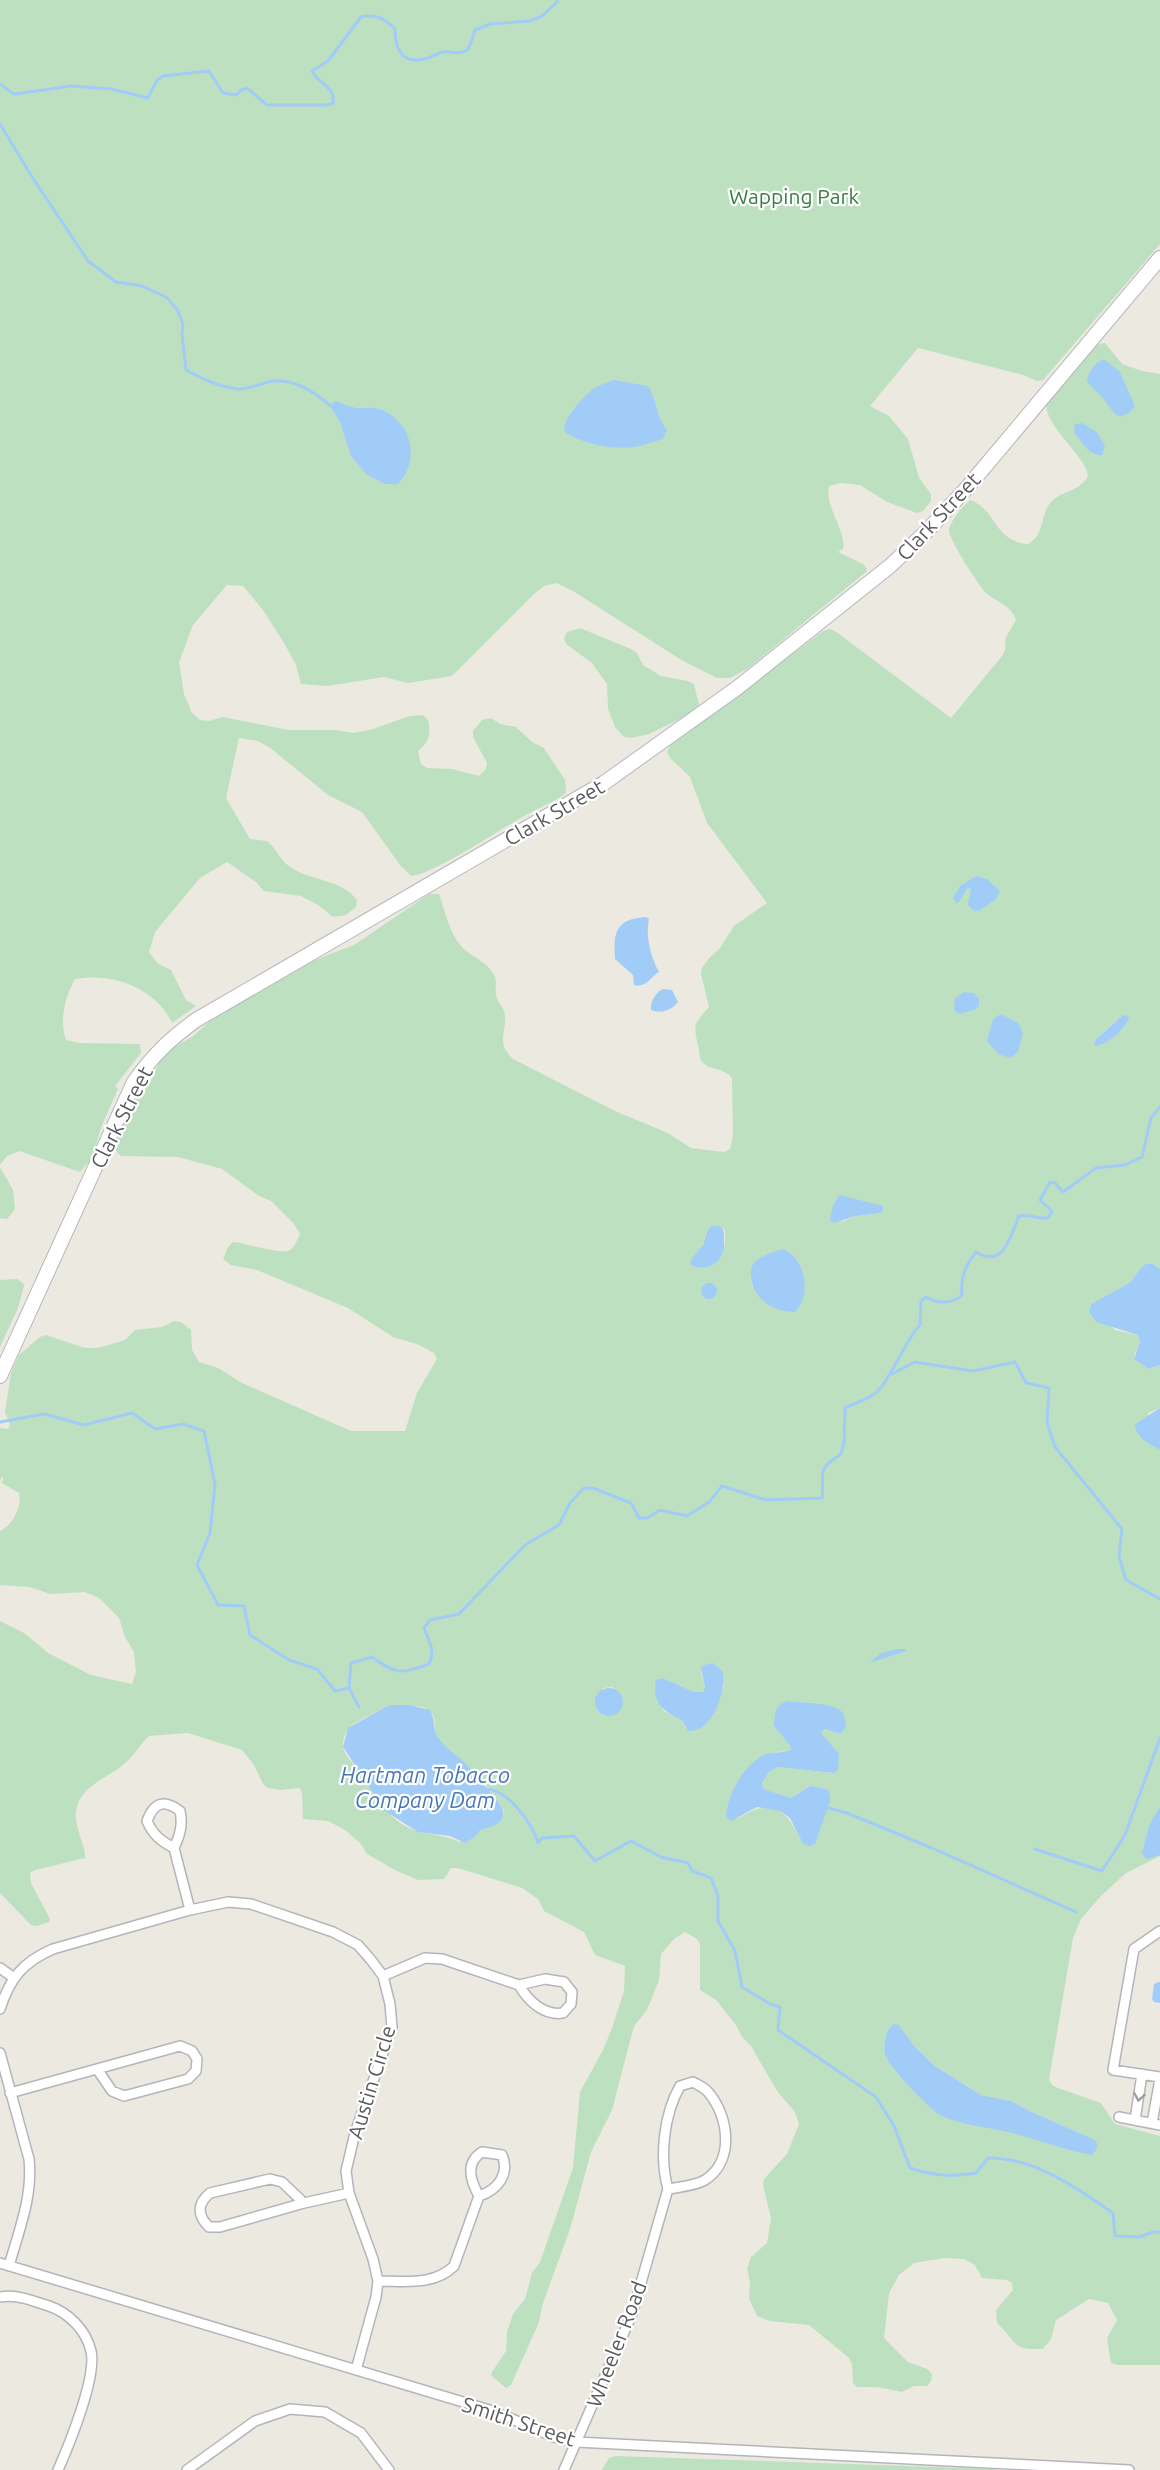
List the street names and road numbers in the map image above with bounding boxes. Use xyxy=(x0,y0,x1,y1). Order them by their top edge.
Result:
street label: Clark Street xyxy=(891,467,985,565)
street label: Clark Street xyxy=(500,774,608,850)
street label: Clark Street xyxy=(85,1062,157,1172)
street label: Austin Circle xyxy=(342,2022,400,2142)
street label: Wheeler Road xyxy=(581,2278,651,2410)
street label: Smith Street xyxy=(459,2391,579,2451)

